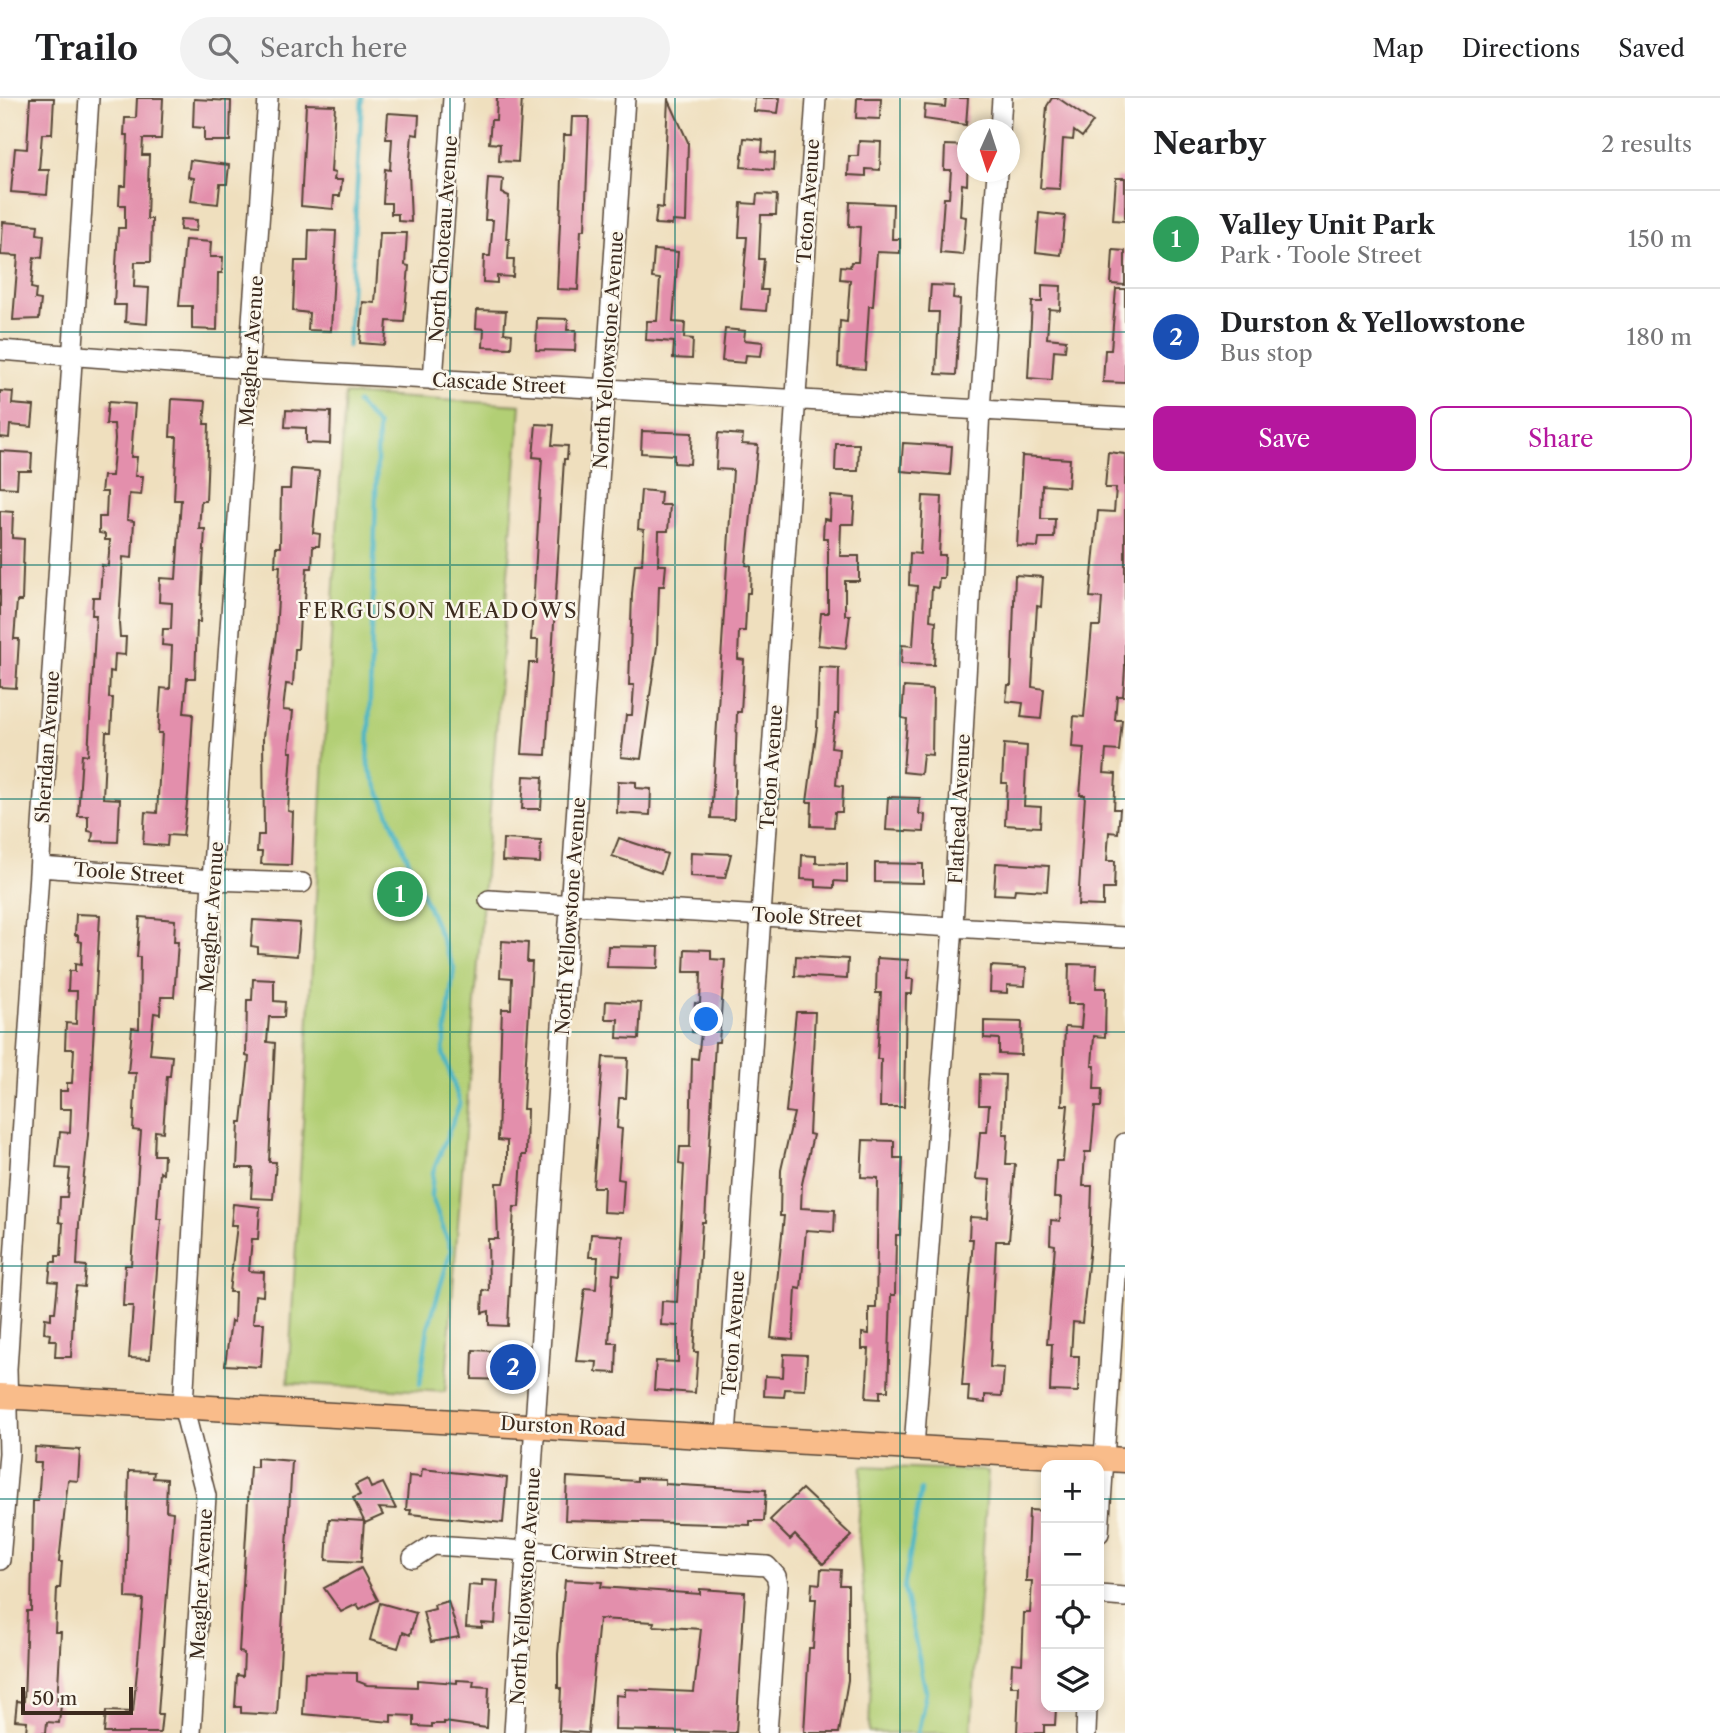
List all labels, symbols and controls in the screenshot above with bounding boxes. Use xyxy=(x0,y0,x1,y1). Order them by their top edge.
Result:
search box xyxy=(180,17,670,80)
text: Trailo xyxy=(35,28,138,69)
icon: search xyxy=(204,29,242,67)
text: Search here xyxy=(260,32,407,64)
text: Map xyxy=(1372,34,1424,63)
text: Directions xyxy=(1462,34,1580,63)
text: Saved xyxy=(1618,34,1685,63)
north arrow xyxy=(957,119,1020,182)
text: Nearby xyxy=(1153,125,1266,162)
text: 2 results xyxy=(1601,130,1692,158)
street label: North Choteau Avenue xyxy=(425,135,462,343)
street label: Teton Avenue xyxy=(793,138,824,264)
text: Valley Unit Park xyxy=(1220,209,1435,241)
text: 1 xyxy=(1171,225,1181,253)
text: 150 m xyxy=(1628,225,1692,253)
street label: North Yellowstone Avenue xyxy=(589,230,628,470)
text: Park · Toole Street xyxy=(1220,241,1422,269)
street label: Meagher Avenue xyxy=(235,275,268,427)
text: Durston & Yellowstone xyxy=(1220,307,1525,339)
text: 2 xyxy=(1169,323,1183,351)
text: 180 m xyxy=(1627,323,1692,351)
text: Bus stop xyxy=(1220,339,1313,367)
street label: Cascade Street xyxy=(431,369,567,399)
button: Save xyxy=(1153,406,1416,471)
button: Share xyxy=(1430,406,1692,471)
district label: FERGUSON MEADOWS xyxy=(297,598,579,623)
street label: Sheridan Avenue xyxy=(31,670,64,824)
street label: Teton Avenue xyxy=(756,704,787,830)
street label: Flathead Avenue xyxy=(944,733,975,885)
street label: North Yellowstone Avenue xyxy=(551,796,590,1036)
street label: Meagher Avenue xyxy=(195,841,228,993)
street label: Toole Street xyxy=(73,858,185,889)
pin: 1 xyxy=(377,868,423,920)
street label: Toole Street xyxy=(751,903,863,932)
your location xyxy=(689,1002,723,1036)
street label: Teton Avenue xyxy=(718,1270,749,1396)
pin: 2 xyxy=(490,1341,536,1393)
street label: Durston Road xyxy=(500,1412,627,1441)
map controls xyxy=(1041,1460,1104,1712)
button: + xyxy=(1041,1460,1104,1523)
street label: North Yellowstone Avenue xyxy=(506,1466,545,1706)
street label: Meagher Avenue xyxy=(186,1508,217,1660)
button: − xyxy=(1041,1523,1104,1586)
street label: Corwin Street xyxy=(550,1541,678,1570)
button: locate xyxy=(1041,1586,1104,1649)
button: layers xyxy=(1041,1649,1104,1712)
scale bar xyxy=(21,1684,133,1716)
text: 50 m xyxy=(32,1687,77,1710)

